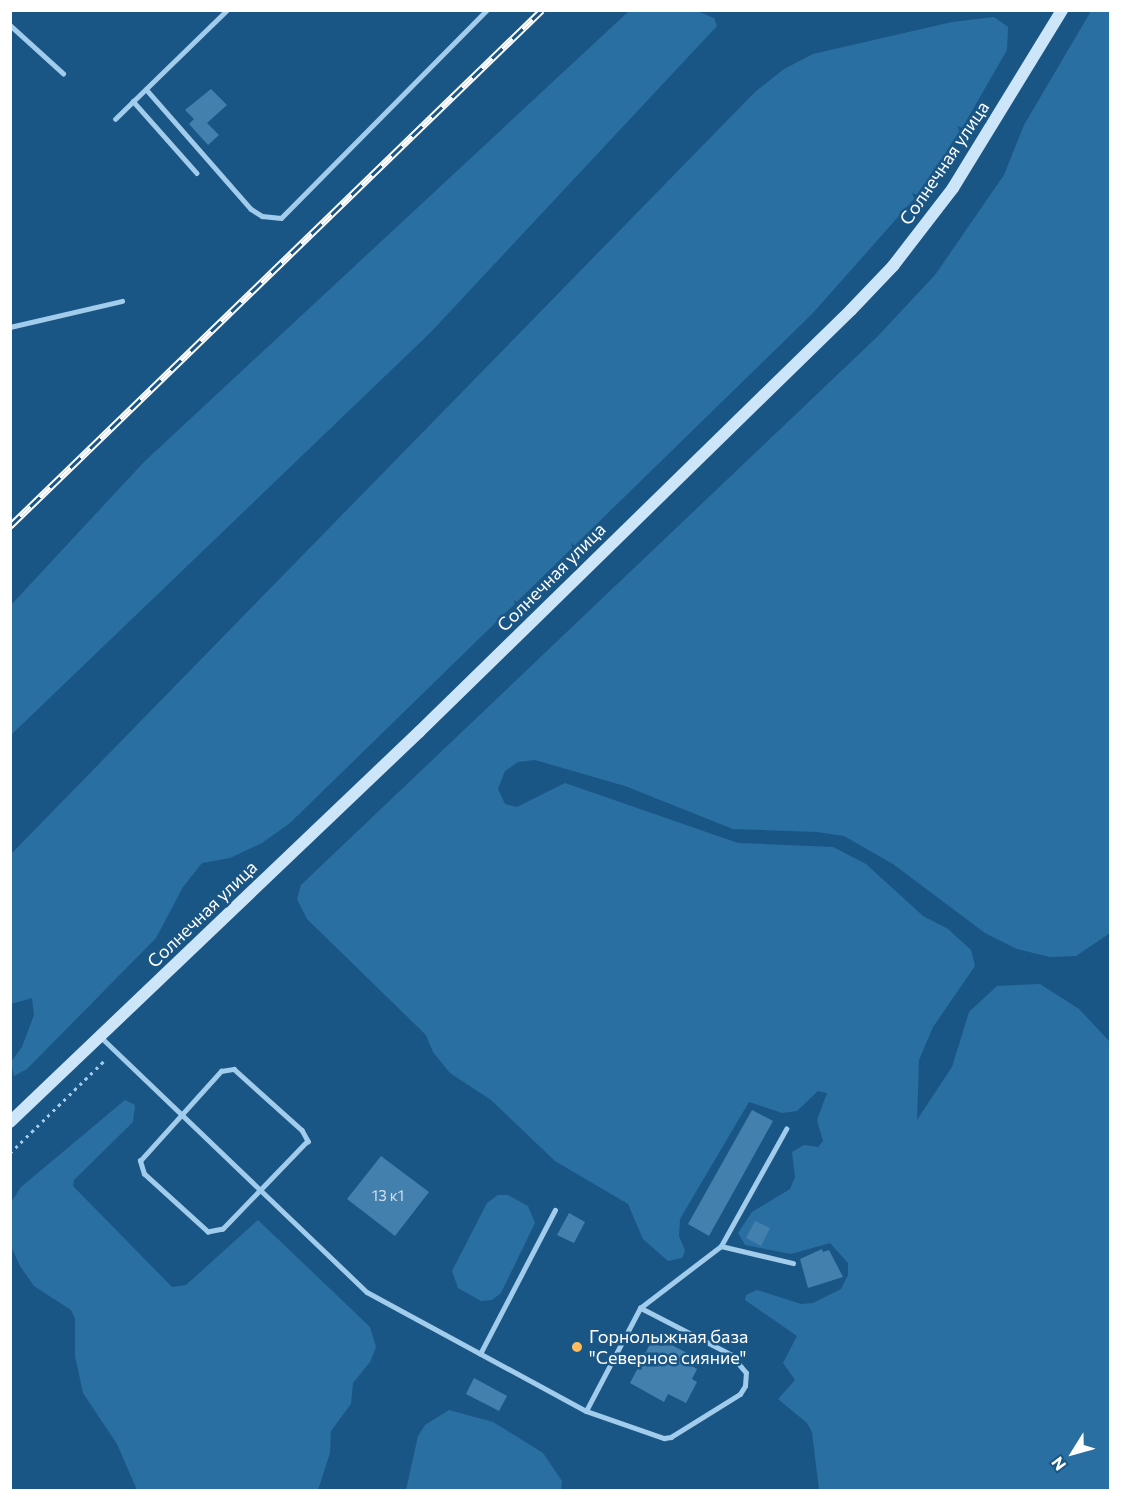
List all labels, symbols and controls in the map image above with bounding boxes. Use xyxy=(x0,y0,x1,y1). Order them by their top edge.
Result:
street label: Солнечная улица xyxy=(895,97,993,229)
street label: Солнечная улица xyxy=(492,518,610,636)
street label: Солнечная улица xyxy=(143,856,261,972)
house number: 13 к1 xyxy=(372,1187,404,1205)
place label: Горнолыжная база "Северное сияние" xyxy=(589,1326,748,1368)
marker: Горнолыжная база "Северное сияние" xyxy=(570,1340,584,1354)
north arrow xyxy=(1043,1423,1103,1483)
text: N xyxy=(1047,1454,1069,1475)

